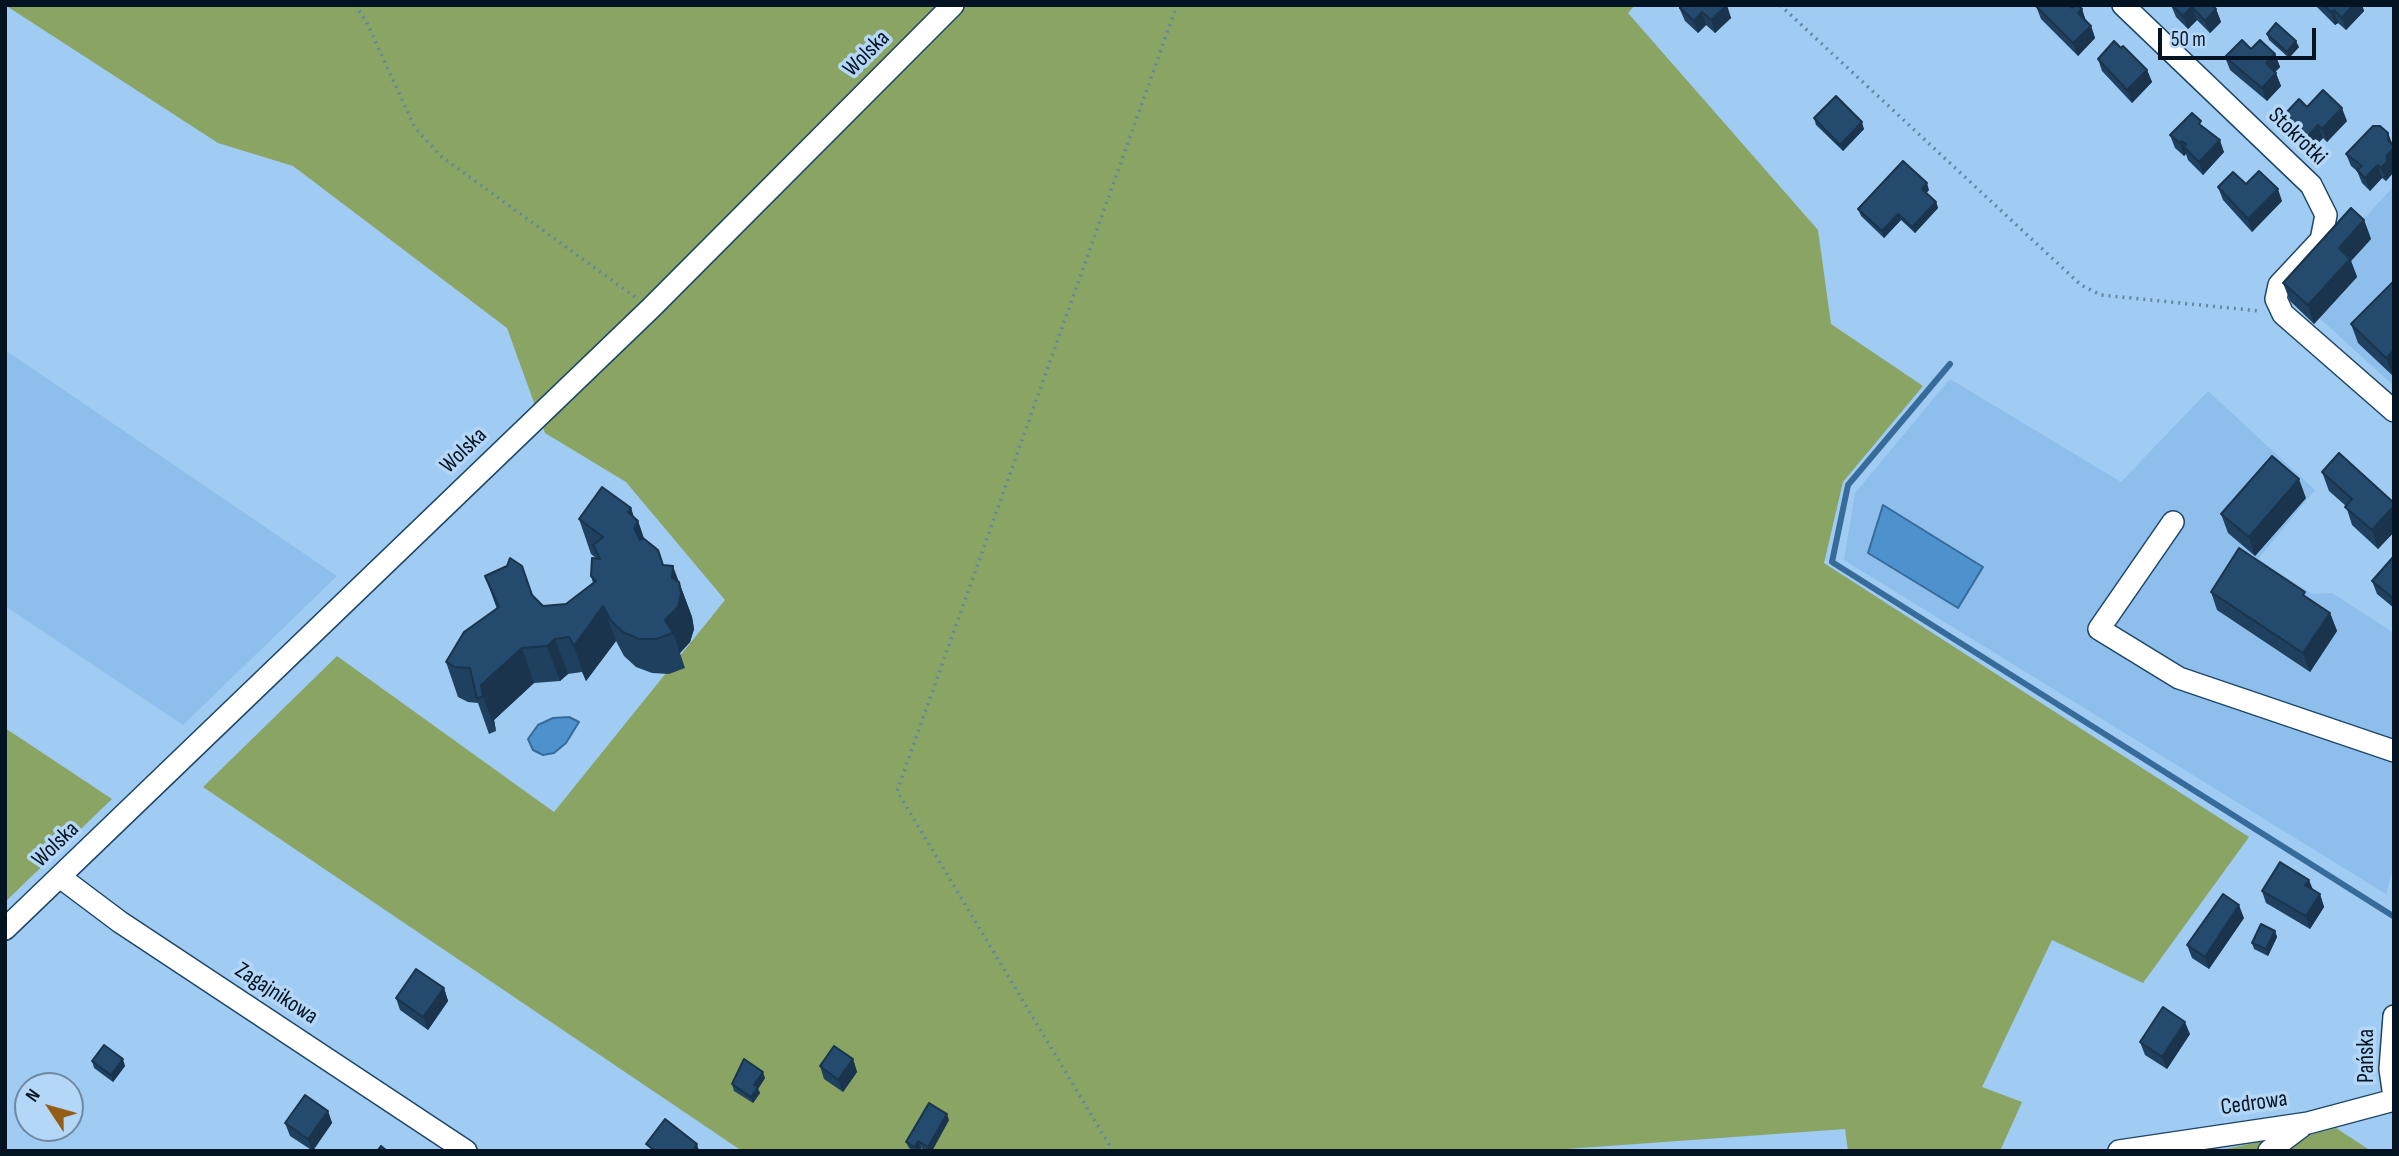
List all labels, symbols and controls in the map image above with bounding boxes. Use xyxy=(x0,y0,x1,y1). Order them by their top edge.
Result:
scale bar xyxy=(2161,14,2318,58)
street label: Wolska xyxy=(838,25,896,83)
text: 50 m xyxy=(2171,27,2206,52)
street label: Stokrotki xyxy=(2262,102,2332,172)
street label: Wolska xyxy=(435,422,493,480)
street label: Wolska xyxy=(27,816,85,874)
street label: Zagajnikowa xyxy=(229,957,323,1031)
street label: Pańska xyxy=(2353,1029,2381,1083)
north arrow xyxy=(14,1072,84,1142)
text: N xyxy=(21,1085,46,1106)
street label: Cedrowa xyxy=(2219,1086,2289,1122)

